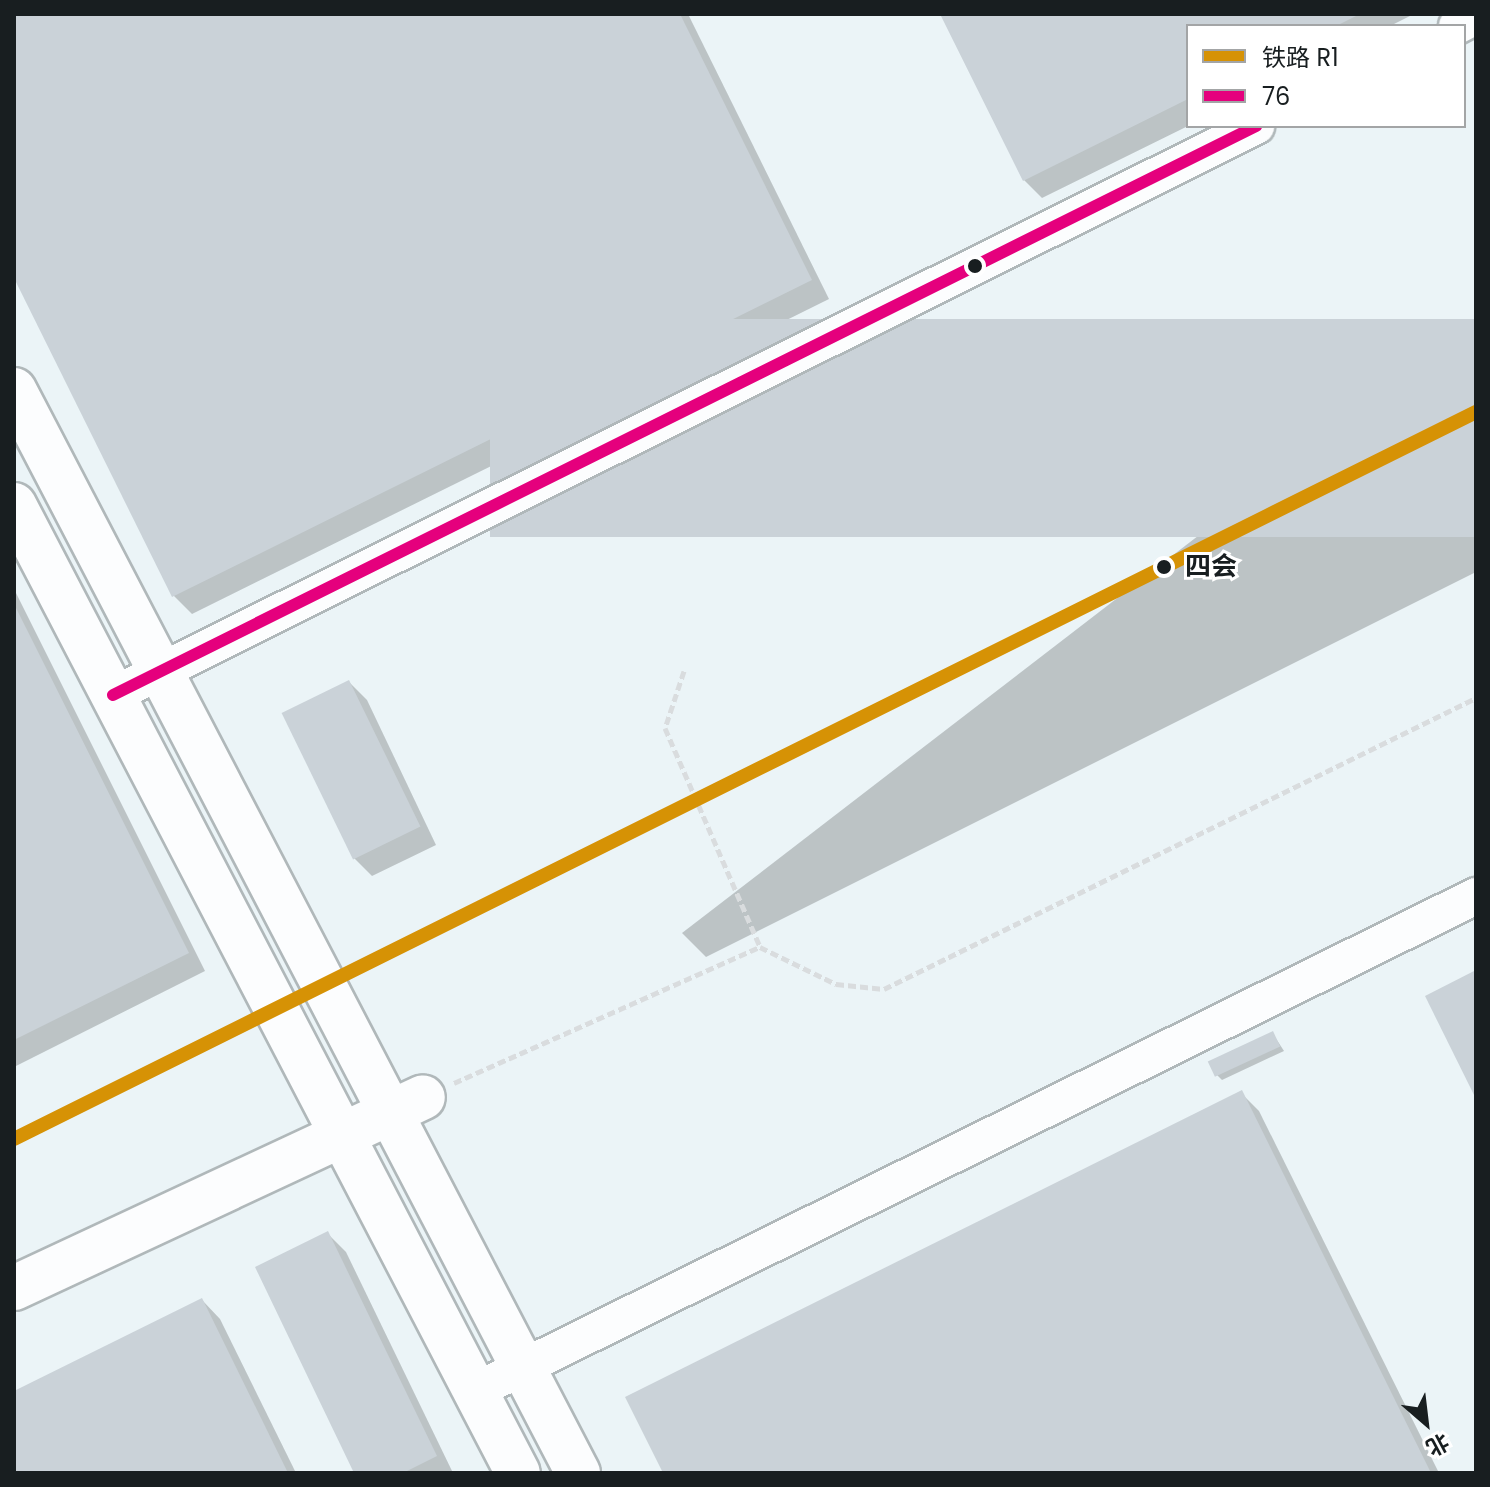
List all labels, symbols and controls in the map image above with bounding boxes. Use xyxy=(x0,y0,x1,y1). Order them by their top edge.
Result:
legend xyxy=(1186,24,1466,128)
text: 铁路 R1 xyxy=(1262,41,1339,74)
text: 76 xyxy=(1262,80,1290,113)
unlabelled marker xyxy=(967,258,983,274)
place label: 四会 xyxy=(1185,551,1237,583)
marker: 四会 xyxy=(1150,553,1178,581)
north arrow xyxy=(1386,1383,1466,1463)
text: 北 xyxy=(1421,1426,1455,1463)

